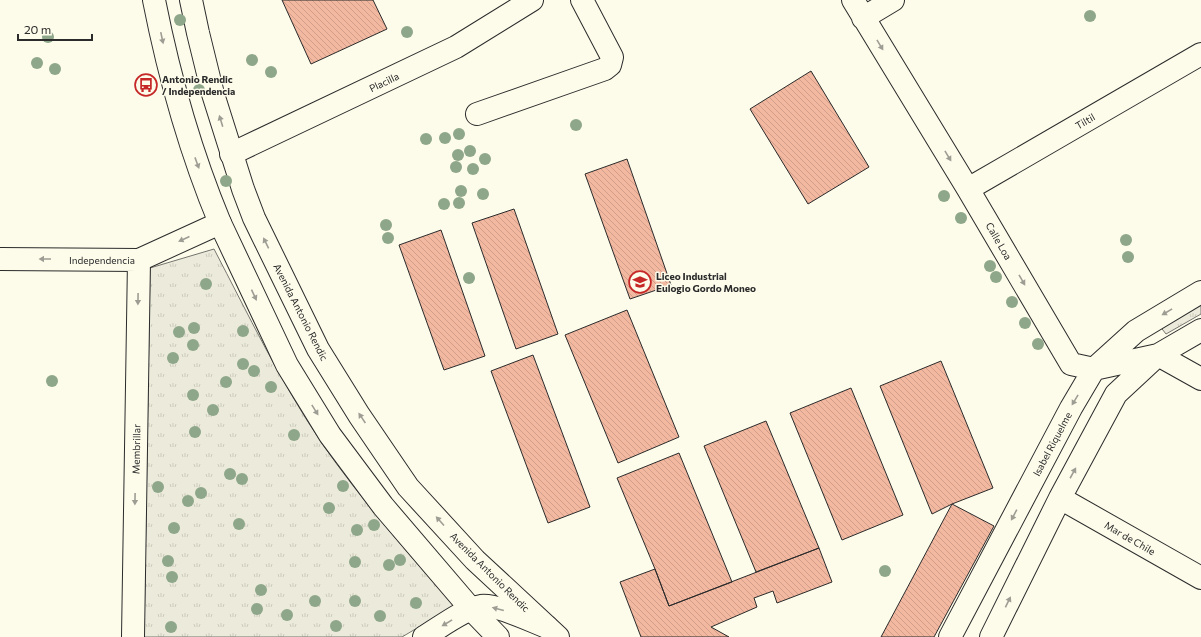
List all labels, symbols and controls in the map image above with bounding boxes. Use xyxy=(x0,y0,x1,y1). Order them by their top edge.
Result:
scale bar xyxy=(18,16,92,42)
text: 20 m xyxy=(24,22,51,36)
one-way arrow xyxy=(159,32,165,44)
one-way arrow xyxy=(877,39,884,51)
street label: Placilla xyxy=(367,70,401,94)
bus stop icon: Antonio Rendic / Independencia xyxy=(133,72,159,98)
place label: Antonio Rendic / Independencia xyxy=(162,73,235,97)
street label: Tiltil xyxy=(1073,111,1097,131)
one-way arrow xyxy=(218,115,224,127)
one-way arrow xyxy=(945,150,952,162)
one-way arrow xyxy=(195,157,201,169)
street label: Calle Loa xyxy=(983,220,1015,262)
one-way arrow xyxy=(179,236,190,242)
one-way arrow xyxy=(263,237,269,248)
street label: Independencia xyxy=(69,254,135,266)
one-way arrow xyxy=(38,256,51,262)
street label: Avenida Antonio Rendic xyxy=(271,261,331,363)
school or university icon: Liceo Industrial Eulogio Gordo Moneo xyxy=(627,269,653,295)
place label: Liceo Industrial Eulogio Gordo Moneo xyxy=(656,270,756,294)
one-way arrow xyxy=(1018,274,1025,286)
one-way arrow xyxy=(251,290,257,301)
one-way arrow xyxy=(135,293,141,306)
one-way arrow xyxy=(1162,308,1172,316)
one-way arrow xyxy=(1072,394,1079,406)
one-way arrow xyxy=(311,405,319,415)
street label: Isabel Riquelme xyxy=(1030,410,1074,478)
one-way arrow xyxy=(358,413,366,423)
street label: Membrillar xyxy=(130,424,142,474)
one-way arrow xyxy=(1070,468,1076,479)
one-way arrow xyxy=(132,493,138,506)
one-way arrow xyxy=(1011,509,1017,521)
one-way arrow xyxy=(436,517,445,526)
street label: Mar de Chile xyxy=(1103,519,1157,557)
street label: Avenida Antonio Rendic xyxy=(448,530,532,614)
one-way arrow xyxy=(1005,596,1011,608)
one-way arrow xyxy=(492,606,504,612)
one-way arrow xyxy=(442,619,452,627)

